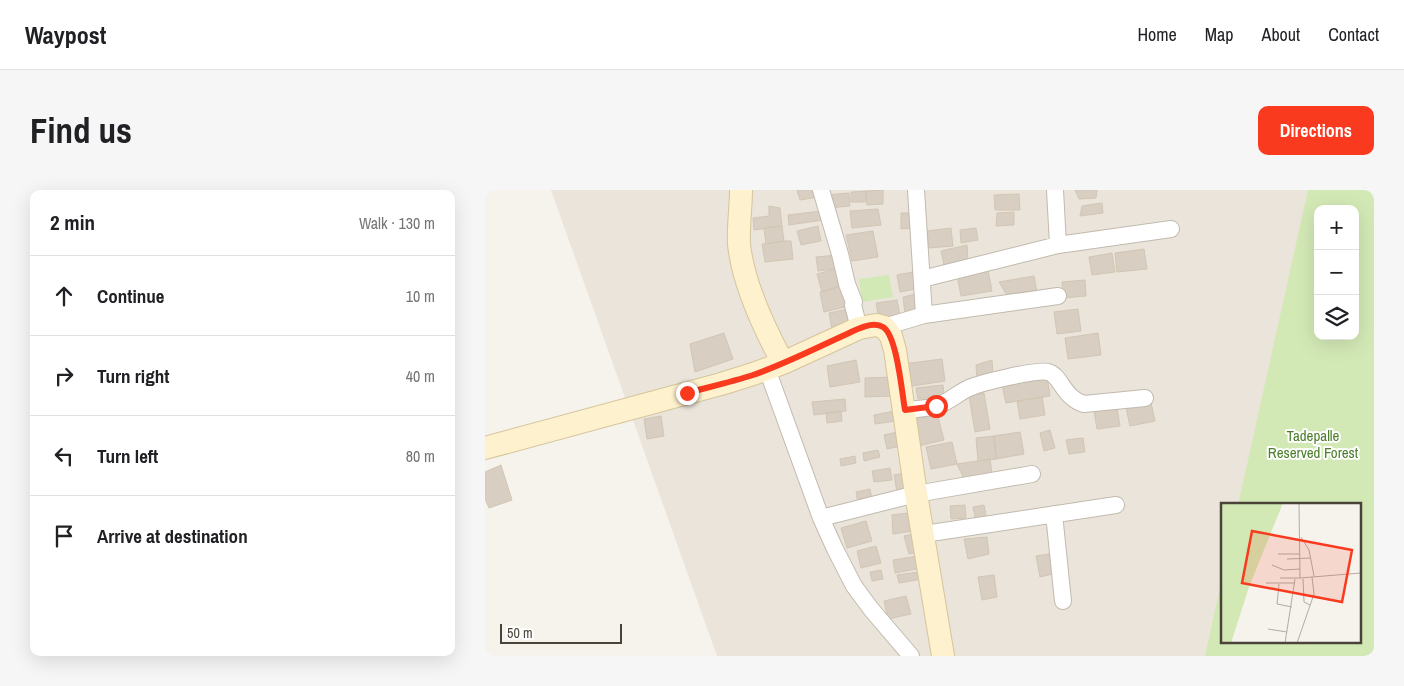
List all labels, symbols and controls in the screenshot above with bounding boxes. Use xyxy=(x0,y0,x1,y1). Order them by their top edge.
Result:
text: Waypost xyxy=(25,19,106,51)
text: Home xyxy=(1137,22,1177,47)
text: Map xyxy=(1205,22,1234,47)
text: About xyxy=(1262,22,1300,47)
text: Contact xyxy=(1328,22,1379,47)
button: Directions xyxy=(1258,106,1374,155)
text: Find us xyxy=(30,107,132,154)
map controls xyxy=(1314,205,1359,340)
button: + xyxy=(1314,205,1359,250)
text: 2 min xyxy=(50,208,95,237)
text: Walk · 130 m xyxy=(359,212,435,234)
button: − xyxy=(1314,250,1359,295)
icon: ahead xyxy=(50,282,78,310)
text: Continue xyxy=(97,283,165,309)
text: 10 m xyxy=(406,285,435,307)
button: layers xyxy=(1314,295,1359,340)
icon: right xyxy=(50,362,78,390)
text: Turn right xyxy=(97,363,169,389)
text: 40 m xyxy=(406,365,435,387)
route end xyxy=(676,382,699,405)
route start xyxy=(925,395,948,418)
park label: Tadepalle Reserved Forest xyxy=(1268,425,1359,463)
icon: left xyxy=(50,442,78,470)
text: Turn left xyxy=(97,443,158,469)
text: 80 m xyxy=(406,445,435,467)
inset map xyxy=(1221,503,1361,643)
icon: arrive xyxy=(50,522,78,550)
text: Arrive at destination xyxy=(97,523,248,549)
scale bar xyxy=(500,621,623,644)
text: 50 m xyxy=(507,624,533,642)

